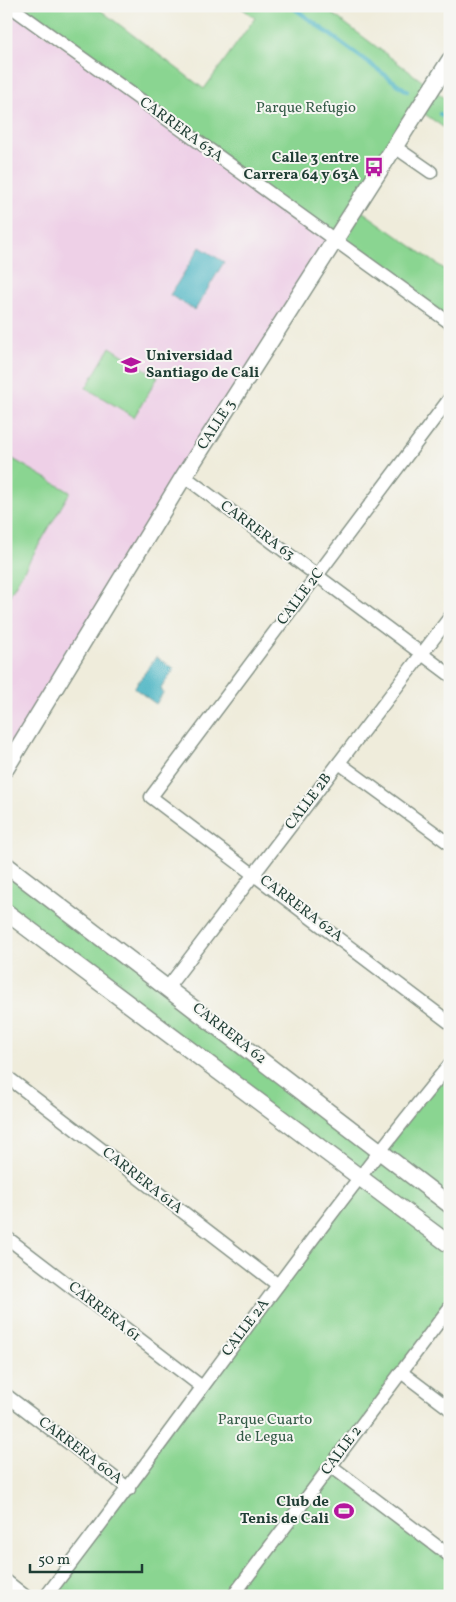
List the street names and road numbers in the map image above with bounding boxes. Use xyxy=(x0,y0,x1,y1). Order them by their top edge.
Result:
street label: CARRERA 63A xyxy=(135,92,228,168)
street label: CALLE 3 xyxy=(193,396,241,454)
street label: CARRERA 63 xyxy=(215,496,299,566)
street label: CALLE 2C xyxy=(273,564,330,630)
street label: CALLE 2B xyxy=(281,769,337,835)
street label: CARRERA 62A xyxy=(255,871,347,948)
street label: CARRERA 62 xyxy=(187,998,271,1070)
street label: CARRERA 61A xyxy=(97,1143,187,1220)
street label: CARRERA 61 xyxy=(63,1277,145,1347)
street label: CALLE 2A xyxy=(217,1294,275,1361)
street label: CARRERA 60A xyxy=(34,1412,127,1490)
street label: CALLE 2 xyxy=(316,1422,368,1480)

